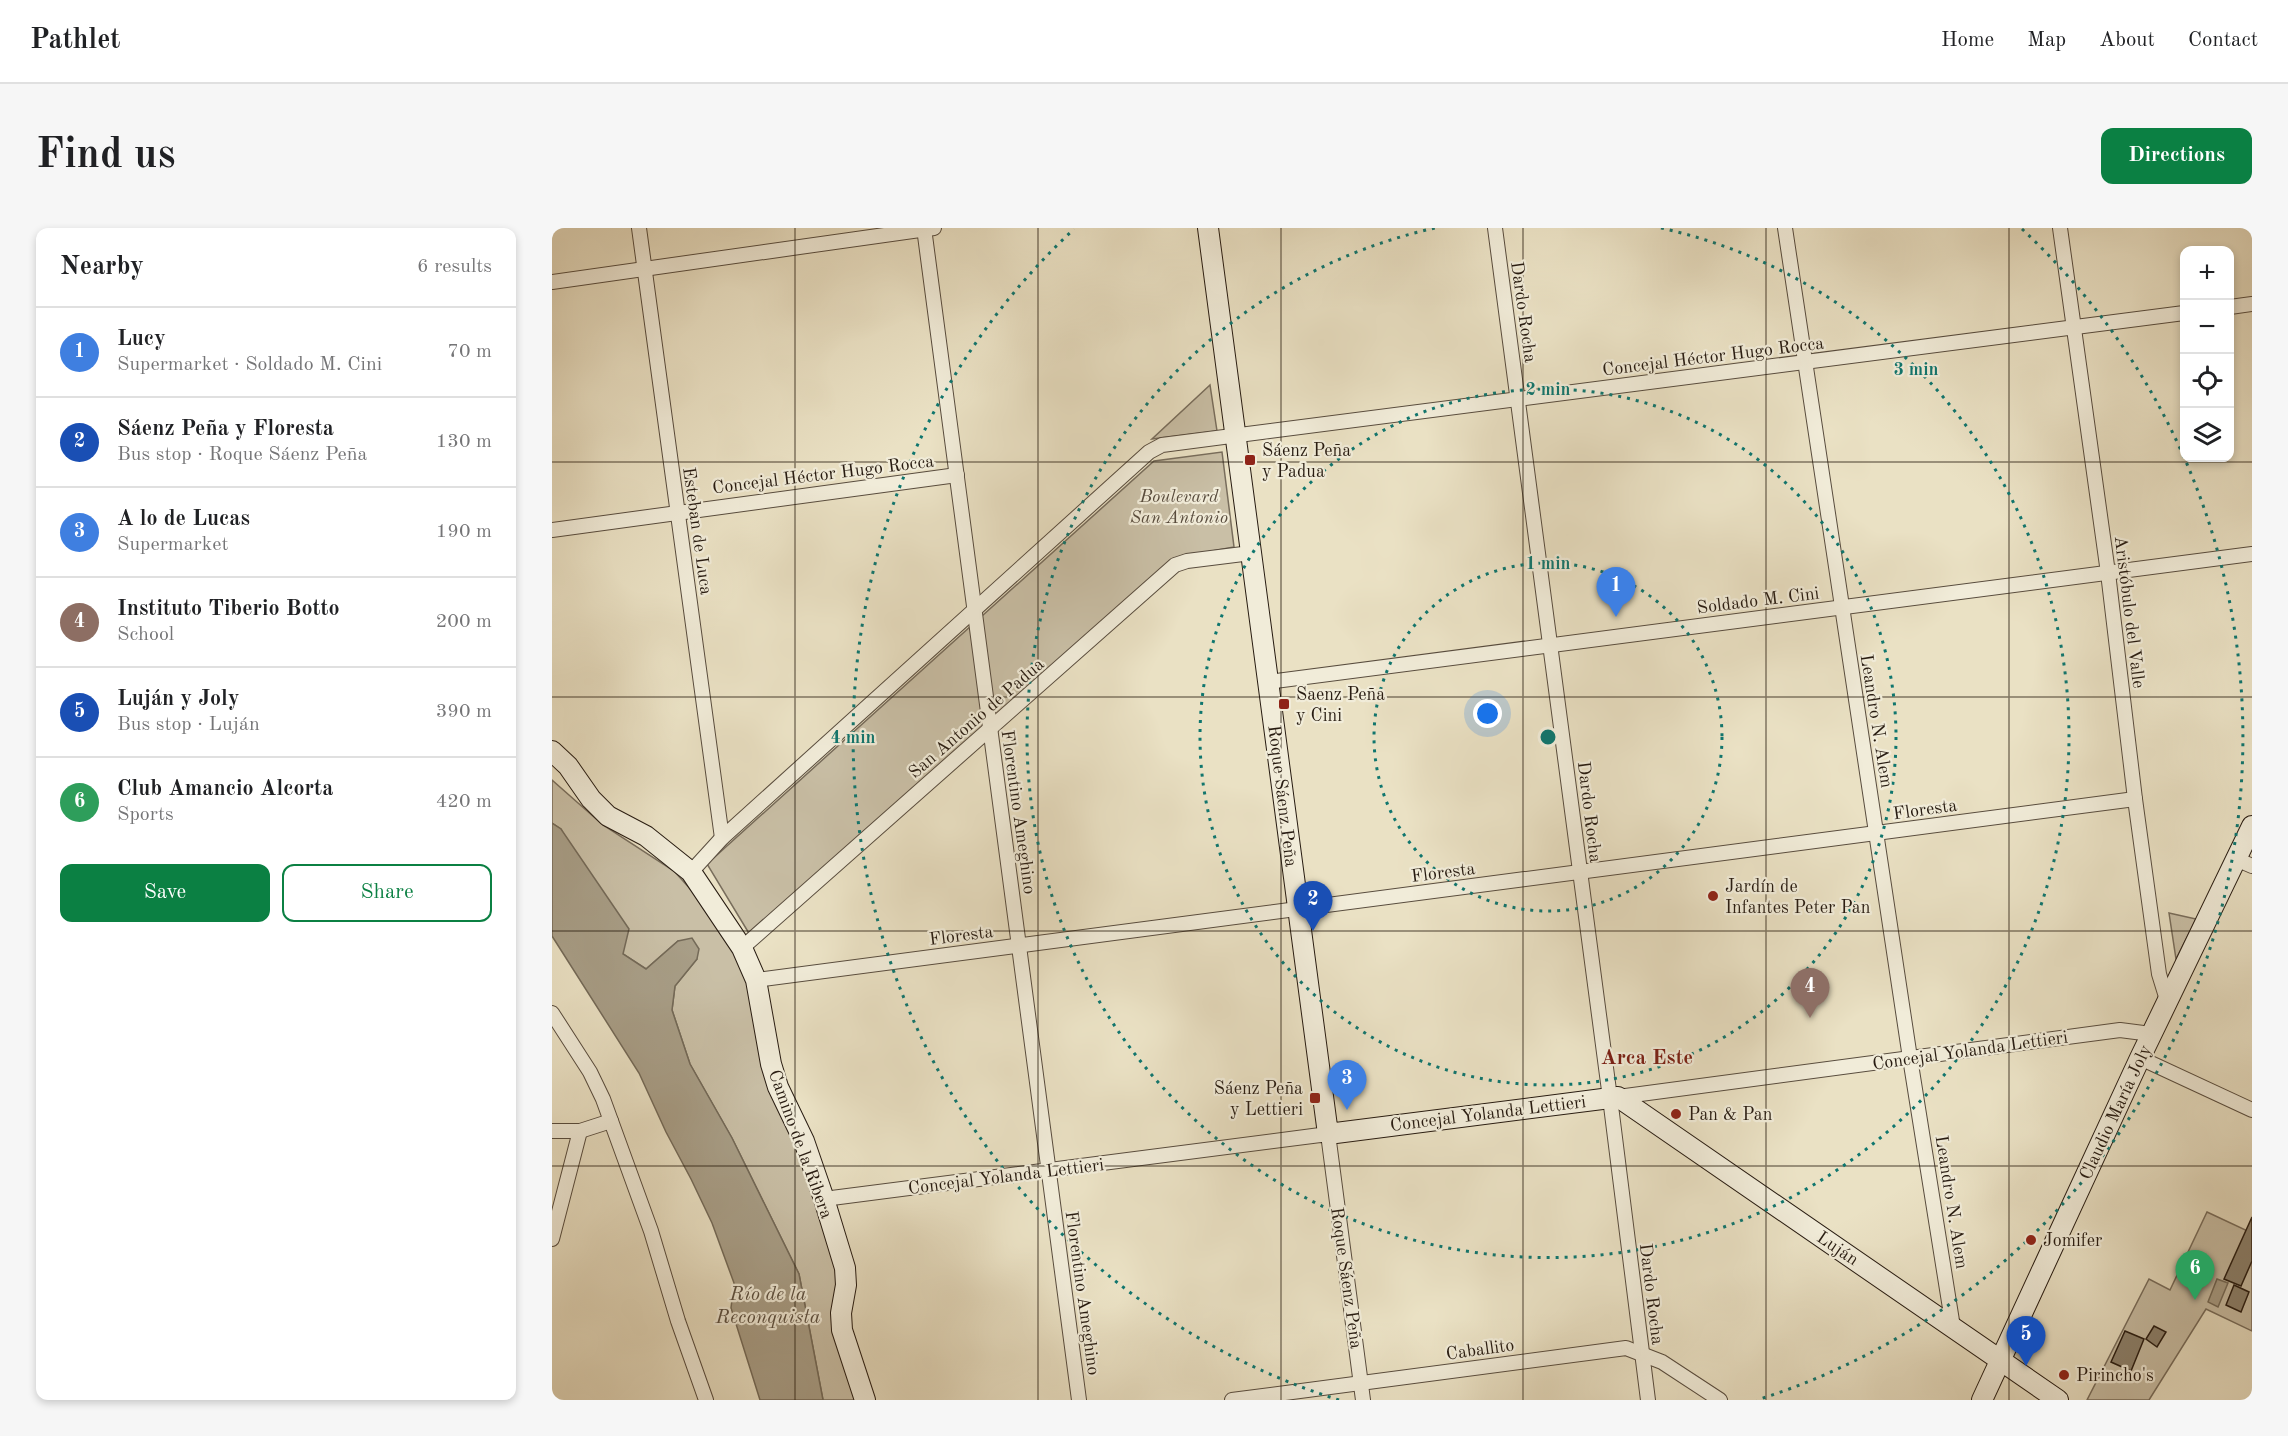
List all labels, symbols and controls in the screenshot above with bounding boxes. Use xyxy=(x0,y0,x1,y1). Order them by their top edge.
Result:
text: Pathlet xyxy=(30,27,121,55)
text: Home xyxy=(1941,30,1994,51)
text: Map xyxy=(2027,30,2066,51)
text: About xyxy=(2099,30,2155,51)
text: Contact xyxy=(2188,30,2258,51)
button: Directions xyxy=(2101,128,2252,184)
text: Find us xyxy=(36,135,175,177)
map controls xyxy=(2180,246,2234,462)
button: + xyxy=(2180,246,2234,300)
text: Nearby xyxy=(60,254,144,280)
text: 6 results xyxy=(417,257,492,277)
street label: Dardo Rocha xyxy=(1507,260,1539,364)
button: − xyxy=(2180,300,2234,354)
text: Lucy xyxy=(117,328,166,350)
street label: Concejal Héctor Hugo Rocca xyxy=(1601,334,1825,380)
text: 1 xyxy=(74,342,85,362)
text: 70 m xyxy=(447,342,492,362)
button: locate xyxy=(2180,354,2234,408)
text: Supermarket · Soldado M. Cini xyxy=(117,355,382,375)
text: 3 min xyxy=(1893,361,1939,379)
text: 2 min xyxy=(1525,381,1571,399)
button: layers xyxy=(2180,408,2234,462)
text: Sáenz Peña y Floresta xyxy=(117,418,334,440)
text: 2 xyxy=(74,432,85,452)
text: 130 m xyxy=(436,432,492,452)
place label: Sáenz Peña y Padua xyxy=(1262,442,1351,481)
text: Bus stop · Roque Sáenz Peña xyxy=(117,445,367,465)
street label: Concejal Héctor Hugo Rocca xyxy=(711,452,935,498)
marker: Sáenz Peña y Padua xyxy=(1243,453,1257,467)
street label: Esteban de Luca xyxy=(679,466,715,596)
park label: Boulevard San Antonio xyxy=(1130,488,1228,527)
text: A lo de Lucas xyxy=(117,508,250,530)
text: 3 xyxy=(74,522,85,542)
text: 190 m xyxy=(436,522,492,542)
text: Supermarket xyxy=(117,535,228,555)
street label: Aristóbulo del Valle xyxy=(2111,535,2147,689)
text: 1 min xyxy=(1525,555,1571,573)
pin: 1 xyxy=(1596,568,1636,617)
street label: Soldado M. Cini xyxy=(1696,585,1821,617)
text: Instituto Tiberio Botto xyxy=(117,598,340,620)
text: 4 xyxy=(74,612,85,632)
text: 200 m xyxy=(436,612,492,632)
text: School xyxy=(117,625,174,645)
street label: Leandro N. Alem xyxy=(1857,653,1895,789)
street label: San Antonio de Padua xyxy=(905,655,1048,782)
place label: Saenz Peña y Cini xyxy=(1296,686,1385,725)
text: Luján y Joly xyxy=(117,688,239,710)
marker: Saenz Peña y Cini xyxy=(1277,697,1291,711)
your location xyxy=(1473,699,1502,728)
text: 5 xyxy=(74,702,85,722)
text: 390 m xyxy=(436,702,492,722)
text: Bus stop · Luján xyxy=(117,715,260,735)
street label: Roque Sáenz Peña xyxy=(1264,724,1300,868)
centre of rings xyxy=(1538,727,1558,747)
text: 4 min xyxy=(830,729,876,747)
street label: Florentino Ameghino xyxy=(998,729,1038,895)
street label: Dardo Rocha xyxy=(1574,760,1604,864)
text: Club Amancio Alcorta xyxy=(117,778,333,800)
text: 6 xyxy=(74,792,85,812)
text: 420 m xyxy=(436,792,492,812)
street label: Floresta xyxy=(1892,797,1958,823)
text: Sports xyxy=(117,805,174,825)
street label: Floresta xyxy=(1410,860,1476,886)
button: Save xyxy=(60,864,270,922)
button: Share xyxy=(282,864,492,922)
place label: Jardín de Infantes Peter Pan xyxy=(1725,878,1871,917)
pin: 2 xyxy=(1294,882,1332,931)
marker: Jardín de Infantes Peter Pan xyxy=(1706,889,1720,903)
street label: Floresta xyxy=(928,923,994,949)
pin: 4 xyxy=(1790,968,1830,1018)
street label: Concejal Yolanda Lettieri xyxy=(1871,1028,2069,1074)
street label: Claudio María Joly xyxy=(2077,1042,2155,1183)
district label: Arca Este xyxy=(1601,1048,1693,1069)
pin: 3 xyxy=(1328,1060,1366,1110)
street label: Camino de la Ribera xyxy=(765,1068,835,1221)
place label: Sáenz Peña y Lettieri xyxy=(1214,1080,1303,1119)
marker: Sáenz Peña y Lettieri xyxy=(1308,1091,1322,1105)
street label: Concejal Yolanda Lettieri xyxy=(1389,1093,1587,1135)
place label: Pan & Pan xyxy=(1688,1106,1773,1124)
marker: Pan & Pan xyxy=(1669,1107,1683,1121)
street label: Leandro N. Alem xyxy=(1932,1134,1970,1270)
street label: Concejal Yolanda Lettieri xyxy=(907,1156,1105,1198)
street label: Roque Sáenz Peña xyxy=(1327,1206,1365,1350)
street label: Florentino Ameghino xyxy=(1062,1210,1102,1376)
street label: Luján xyxy=(1813,1228,1862,1269)
place label: Jomifer xyxy=(2043,1232,2103,1250)
marker: Jomifer xyxy=(2024,1233,2038,1247)
street label: Dardo Rocha xyxy=(1636,1242,1666,1346)
pin: 6 xyxy=(2176,1250,2214,1300)
water label: Río de la Reconquista xyxy=(715,1285,821,1328)
pin: 5 xyxy=(2006,1316,2046,1366)
street label: Caballito xyxy=(1445,1336,1516,1364)
place label: Pirincho's xyxy=(2076,1367,2154,1385)
marker: Pirincho's xyxy=(2057,1368,2071,1382)

